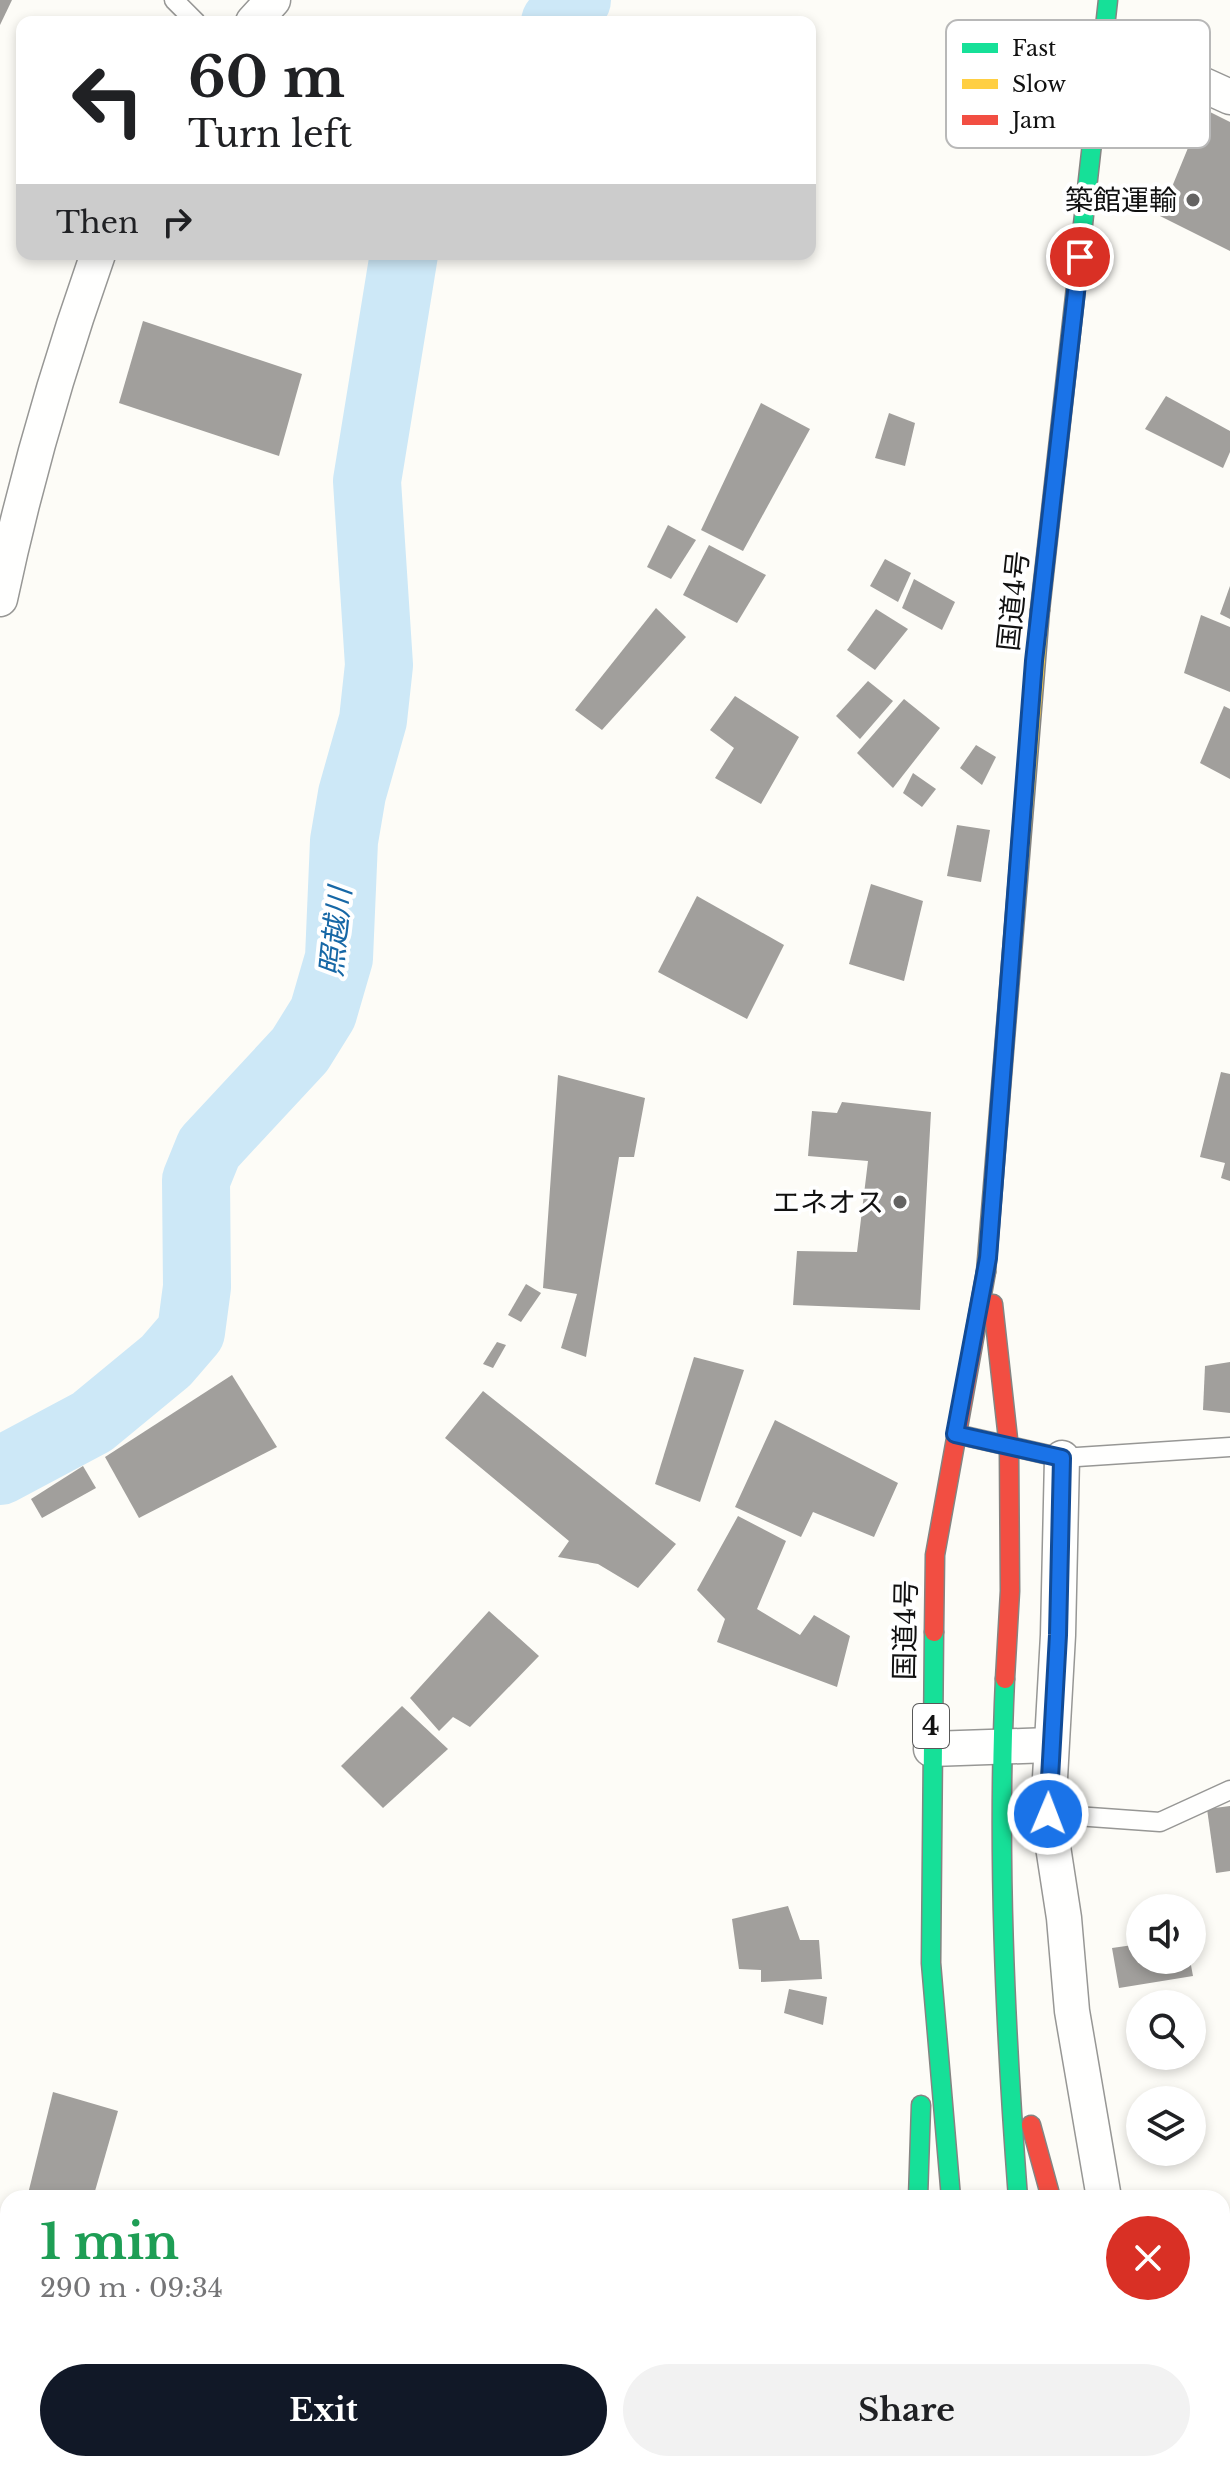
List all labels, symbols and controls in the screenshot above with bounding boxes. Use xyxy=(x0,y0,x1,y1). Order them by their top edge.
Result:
legend xyxy=(946,20,1210,148)
text: Fast xyxy=(1012,35,1057,62)
text: 60 m xyxy=(188,43,345,112)
icon: left xyxy=(56,48,160,152)
text: Slow xyxy=(1012,71,1066,98)
text: Jam xyxy=(1009,107,1056,134)
text: Turn left xyxy=(188,112,352,157)
place label: 築館運輸 xyxy=(1065,183,1177,218)
marker: 築館運輸 xyxy=(1184,191,1202,209)
icon: right xyxy=(155,200,199,244)
text: Then xyxy=(56,204,139,241)
pin xyxy=(1046,223,1114,291)
icon: arrive xyxy=(1058,235,1102,279)
street label: 国道4号 xyxy=(991,549,1036,653)
water label: 照越川 xyxy=(312,882,359,979)
place label: エネオス xyxy=(772,1185,884,1220)
marker: エネオス xyxy=(891,1193,909,1211)
street label: 国道4号 xyxy=(887,1580,924,1681)
road number: 4 xyxy=(913,1704,949,1748)
position arrow xyxy=(1006,1772,1090,1856)
map controls xyxy=(1126,1894,1206,2166)
button: sound xyxy=(1126,1894,1206,1974)
button: search xyxy=(1126,1990,1206,2070)
button: layers xyxy=(1126,2086,1206,2166)
text: 1 min xyxy=(40,2212,179,2272)
button: close xyxy=(1106,2216,1190,2300)
text: 290 m · 09:34 xyxy=(40,2272,223,2304)
button: Exit xyxy=(40,2364,607,2456)
button: Share xyxy=(623,2364,1190,2456)

